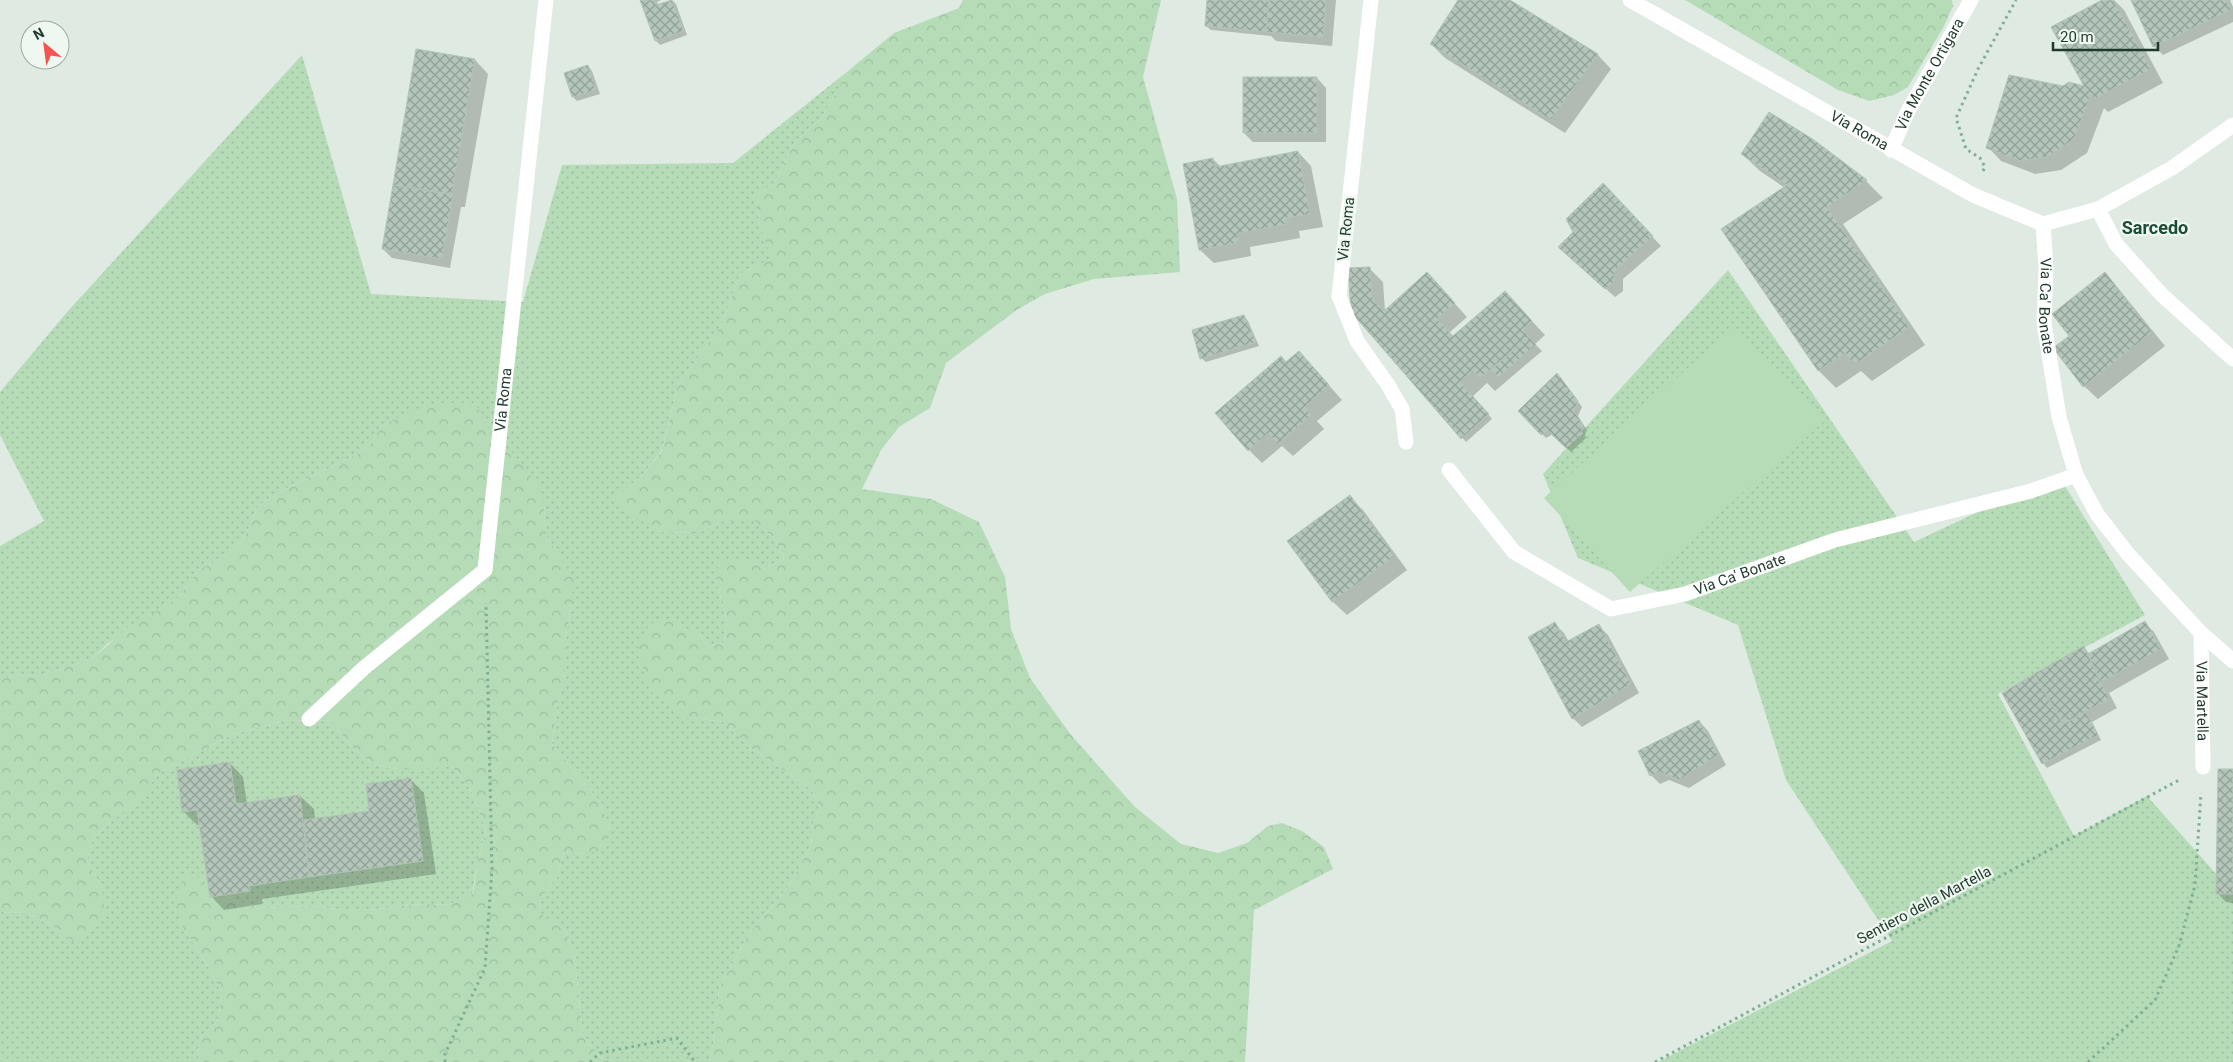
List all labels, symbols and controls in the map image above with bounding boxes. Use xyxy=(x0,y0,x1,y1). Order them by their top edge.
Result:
street label: Via Monte Ortigara xyxy=(1892,15,1968,133)
north arrow xyxy=(20,20,70,70)
scale bar xyxy=(2053,20,2158,52)
text: N xyxy=(30,24,47,43)
text: 20 m xyxy=(2060,28,2094,46)
street label: Via Roma xyxy=(1827,107,1892,154)
street label: Via Roma xyxy=(1334,196,1358,262)
district label: Sarcedo xyxy=(2122,217,2188,238)
street label: Via Ca' Bonate xyxy=(2035,257,2058,355)
street label: Via Roma xyxy=(491,367,516,433)
street label: Via Ca' Bonate xyxy=(1692,549,1788,599)
street label: Via Martella xyxy=(2192,661,2212,741)
street label: Sentiero della Martella xyxy=(1854,862,1994,948)

